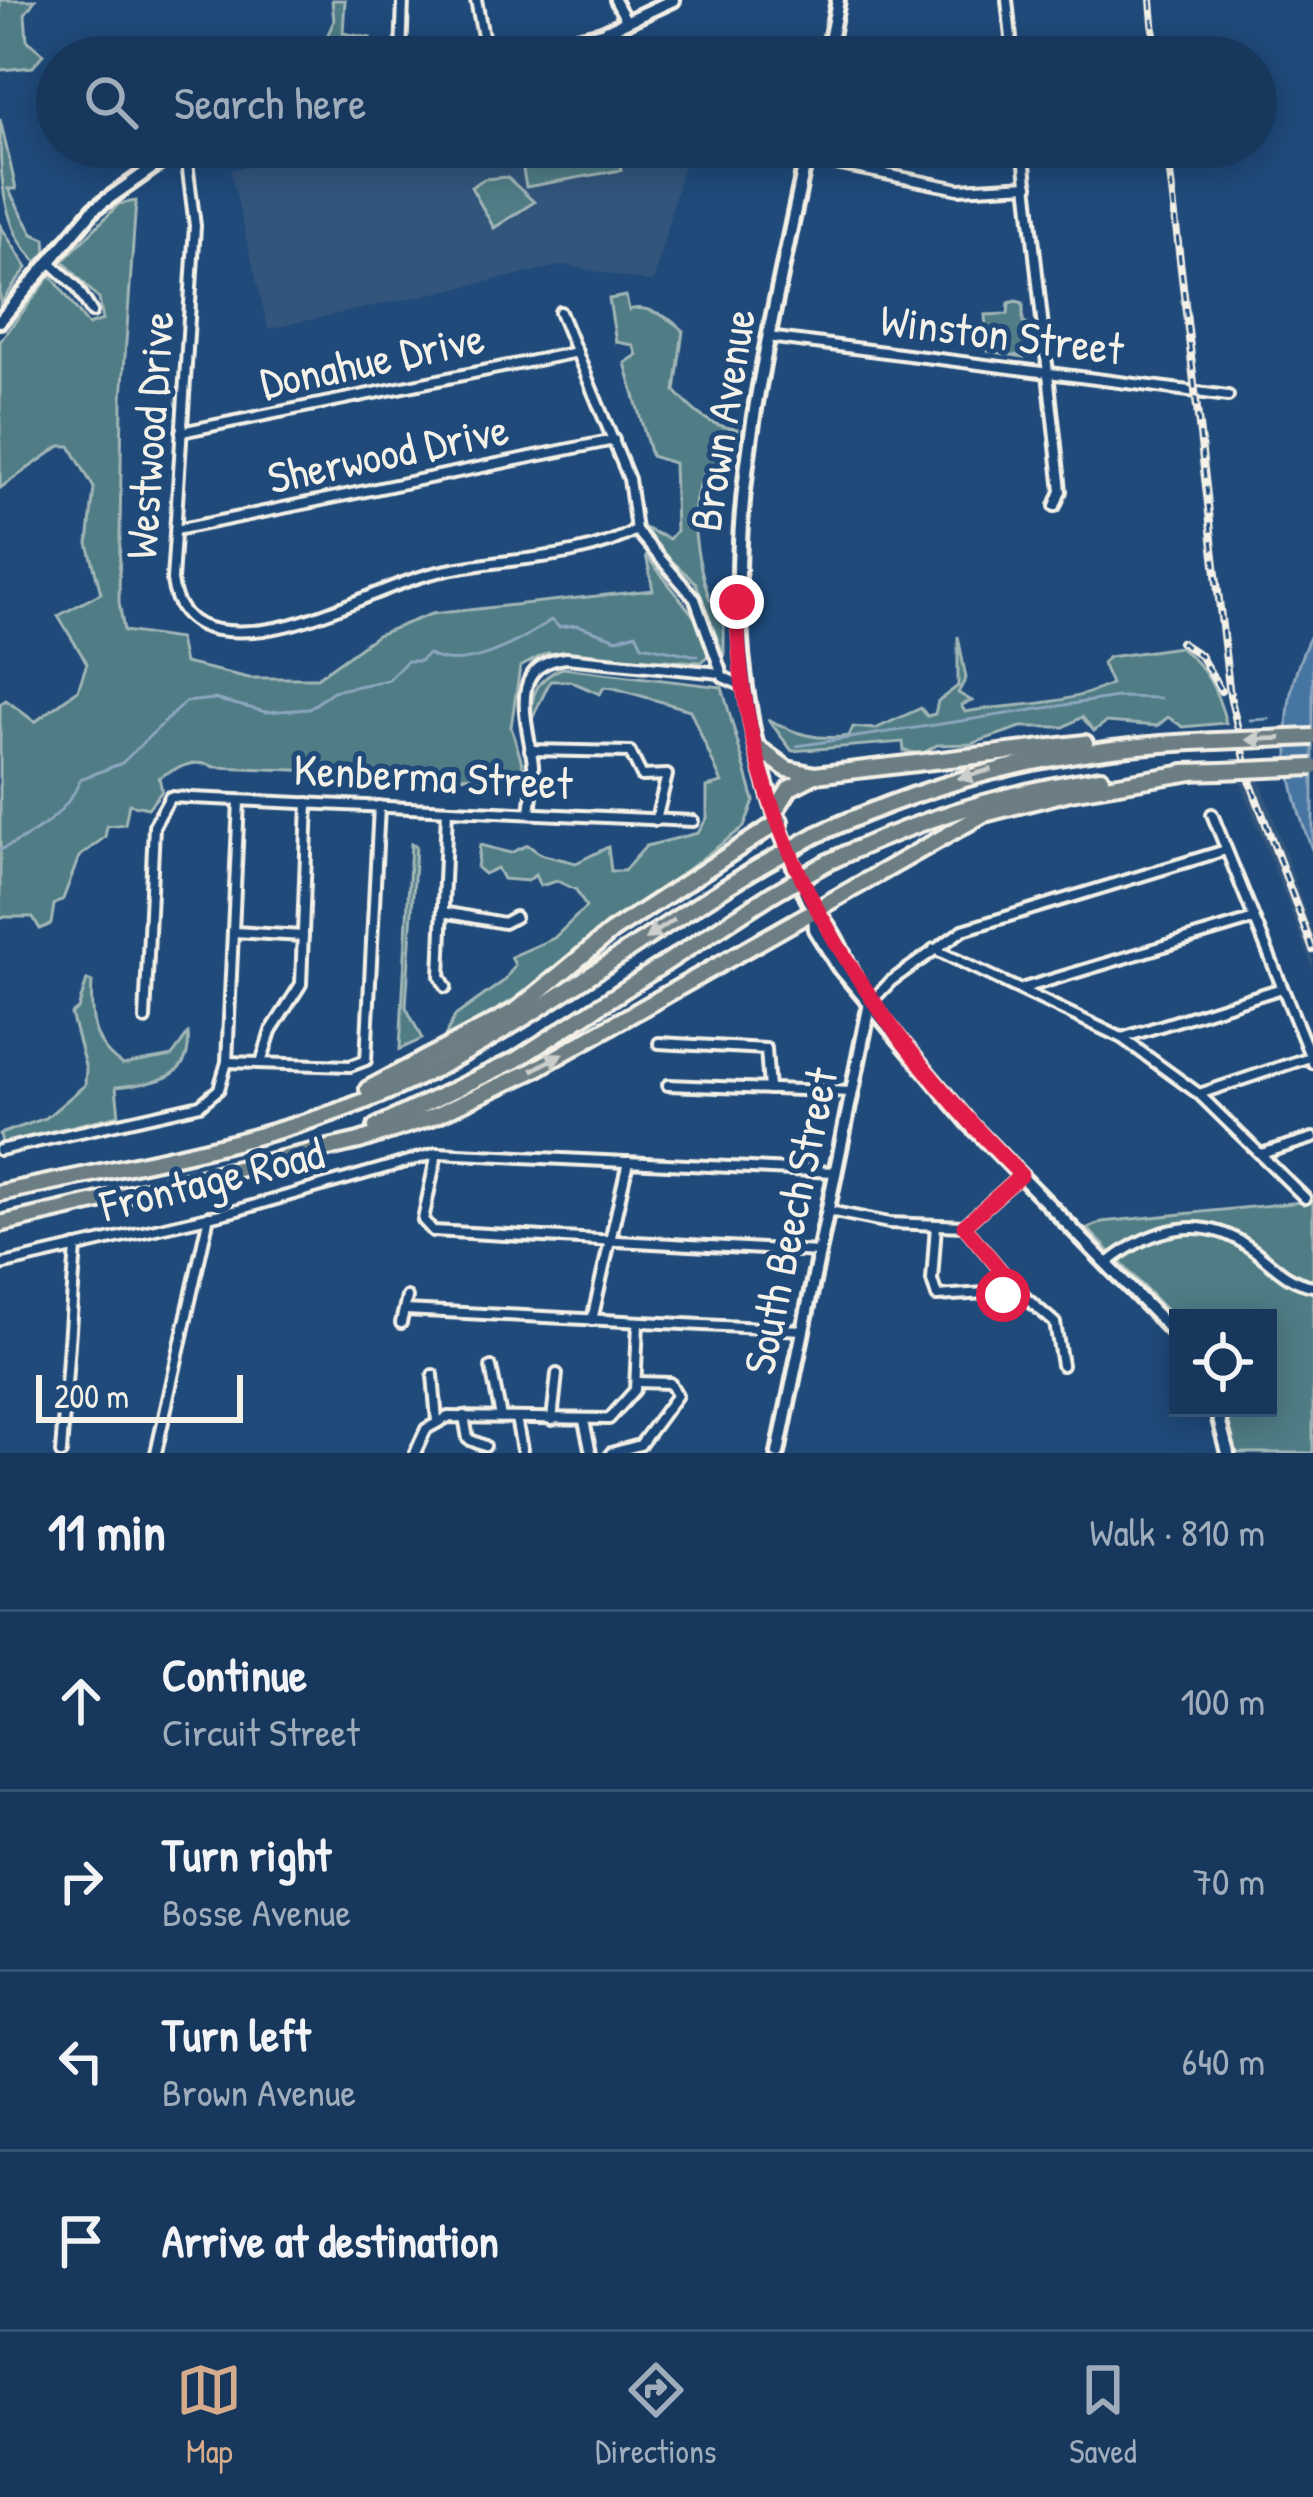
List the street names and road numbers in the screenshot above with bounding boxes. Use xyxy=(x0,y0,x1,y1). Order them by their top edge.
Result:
street label: Winston Street xyxy=(877,288,1128,379)
street label: Brown Avenue xyxy=(674,304,769,535)
street label: Donahue Drive xyxy=(254,306,490,413)
street label: Westwood Drive xyxy=(109,309,188,561)
street label: Sherwood Drive xyxy=(262,397,514,508)
street label: Kenberma Street xyxy=(292,738,574,813)
street label: South Beech Street xyxy=(727,1062,852,1380)
street label: Frontage Road xyxy=(93,1121,330,1236)

